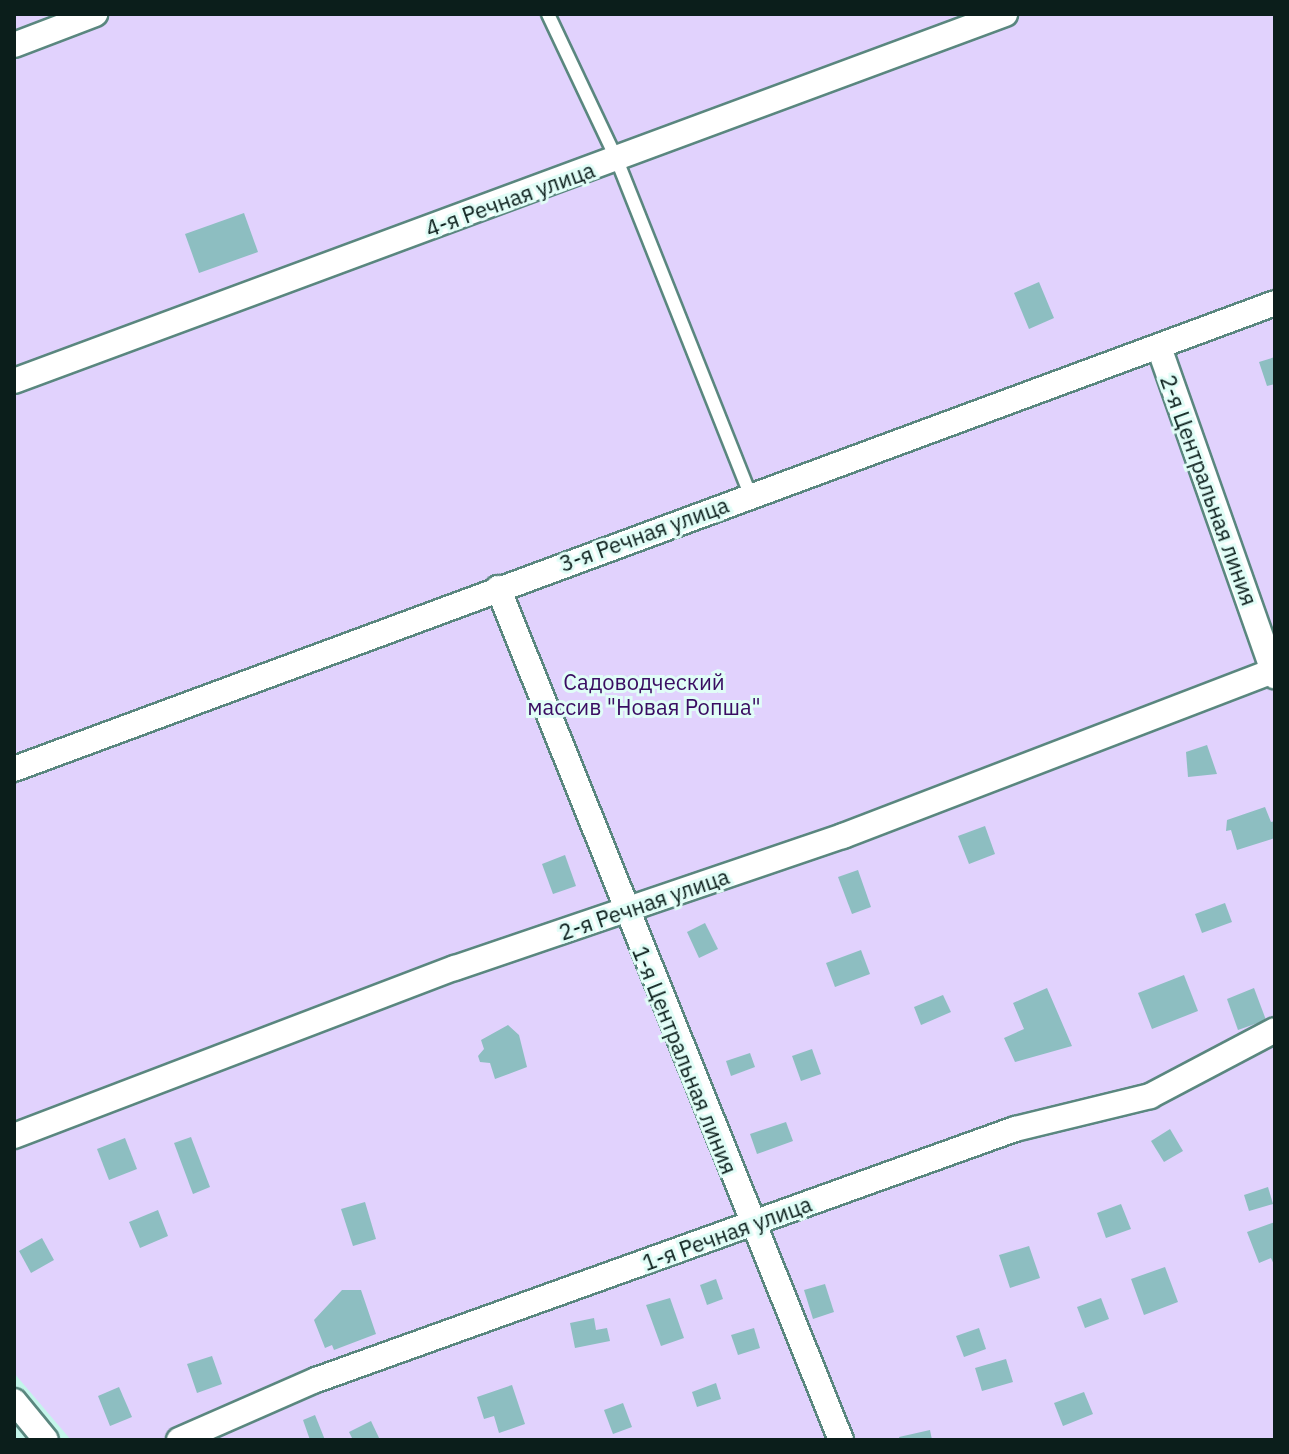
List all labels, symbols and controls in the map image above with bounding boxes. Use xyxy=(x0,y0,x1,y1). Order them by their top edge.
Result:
street label: 4-я Речная улица xyxy=(422,156,598,242)
street label: 2-я Центральная линия xyxy=(1155,371,1263,609)
street label: 3-я Речная улица xyxy=(556,491,732,577)
park label: Садоводческий массив "Новая Ропша" xyxy=(527,668,761,720)
street label: 2-я Речная улица xyxy=(555,862,733,946)
street label: 1-я Центральная линия xyxy=(627,942,743,1178)
street label: 1-я Речная улица xyxy=(639,1190,815,1276)

